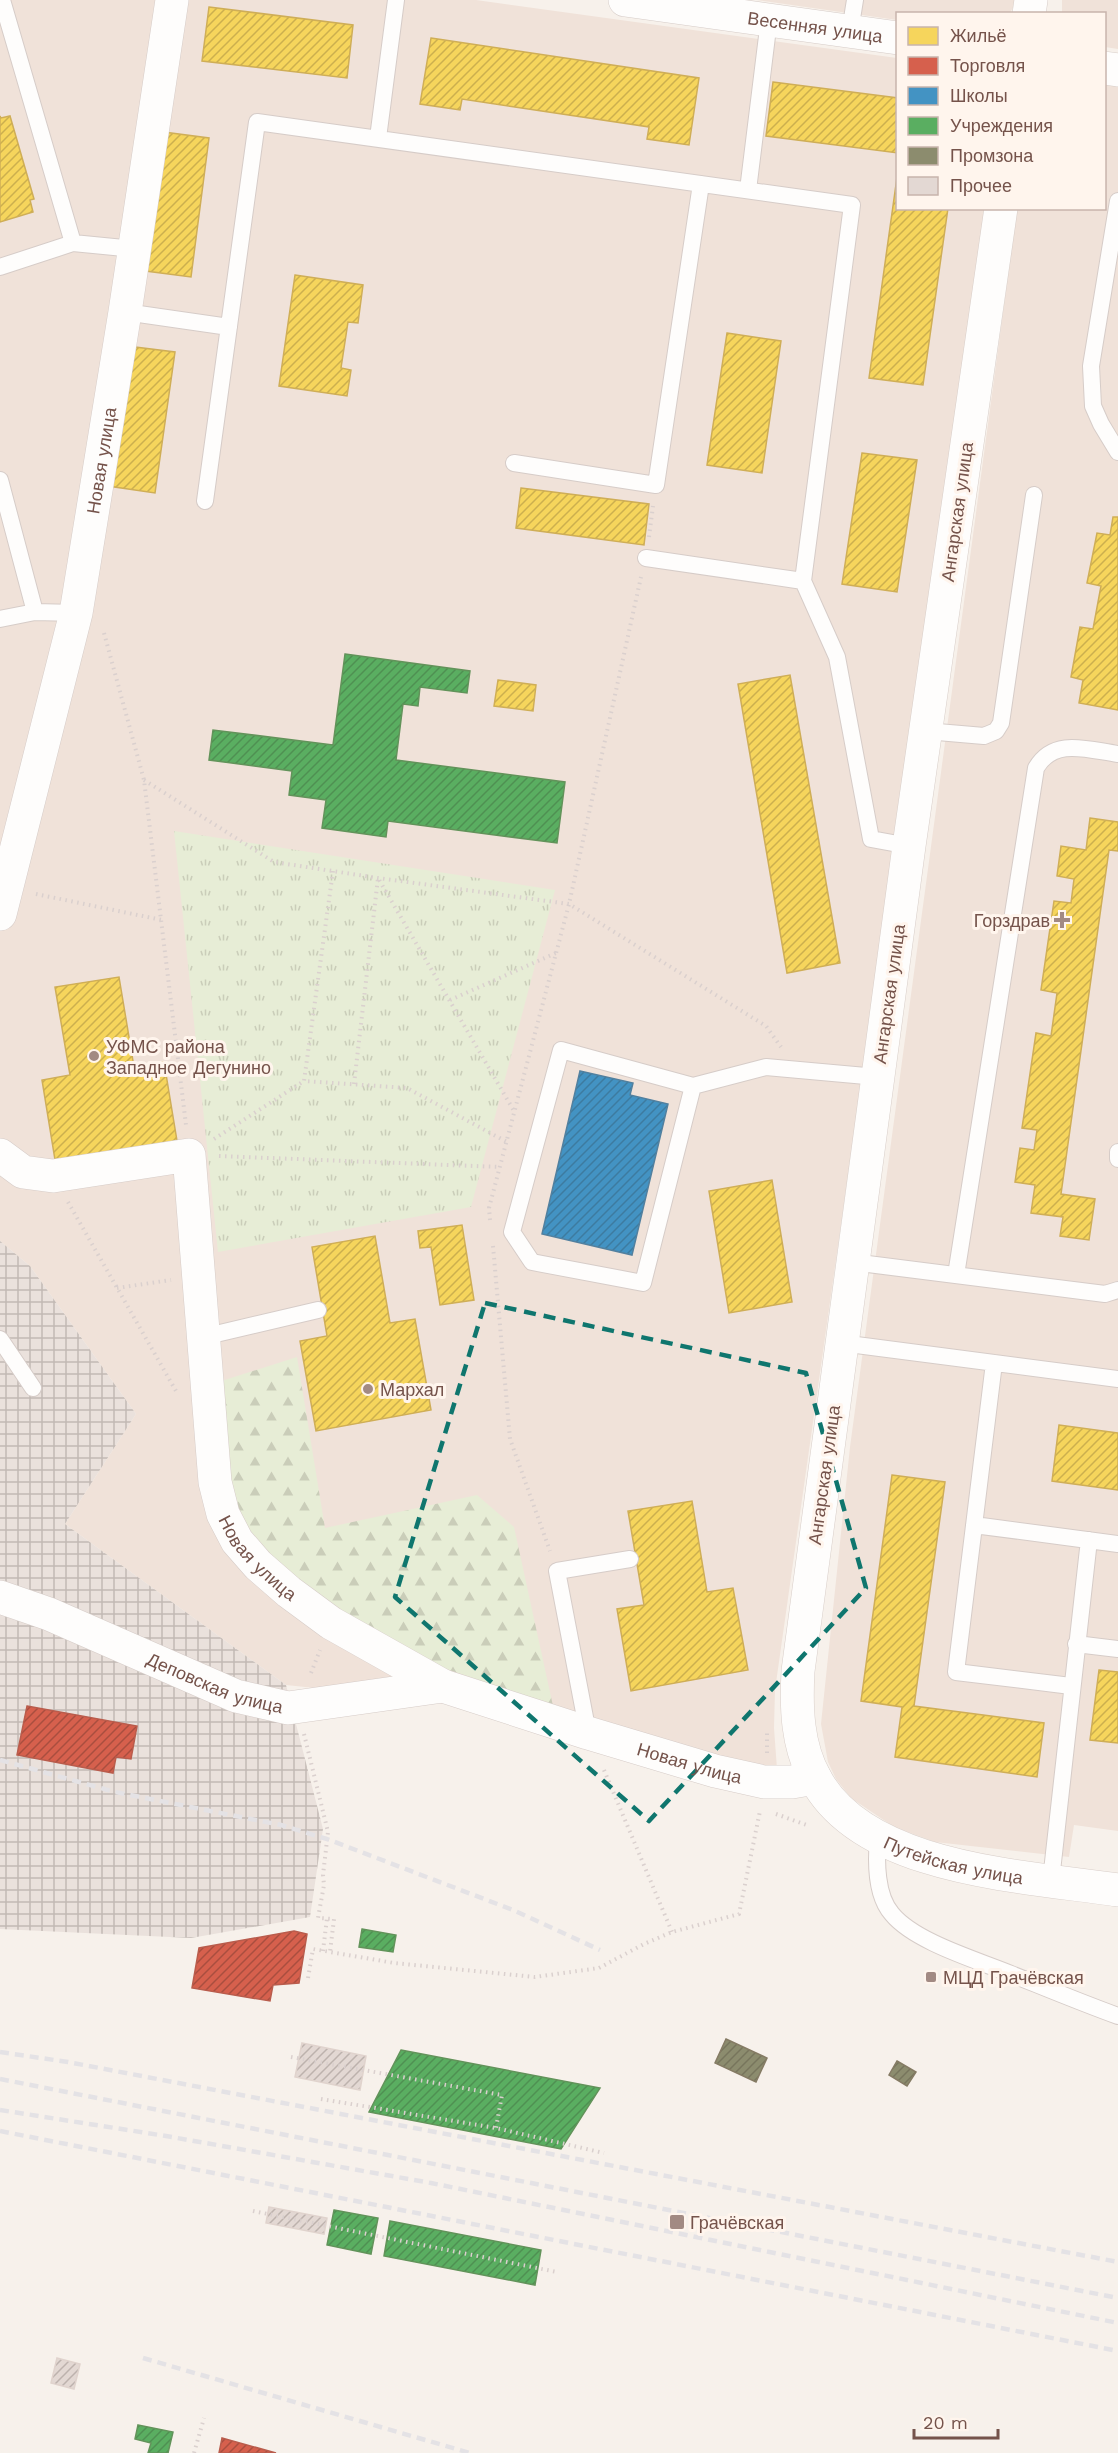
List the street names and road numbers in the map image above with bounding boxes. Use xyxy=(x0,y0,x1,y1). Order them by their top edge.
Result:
street label: Весенняя улица xyxy=(746,7,885,46)
street label: Новая улица xyxy=(82,405,120,515)
street label: Ангарская улица xyxy=(937,440,977,583)
street label: Ангарская улица xyxy=(869,922,909,1065)
street label: Ангарская улица xyxy=(804,1403,844,1546)
street label: Новая улица xyxy=(215,1511,302,1605)
street label: Деповская улица xyxy=(144,1648,286,1717)
street label: Новая улица xyxy=(635,1738,745,1787)
street label: Путейская улица xyxy=(881,1831,1025,1888)

